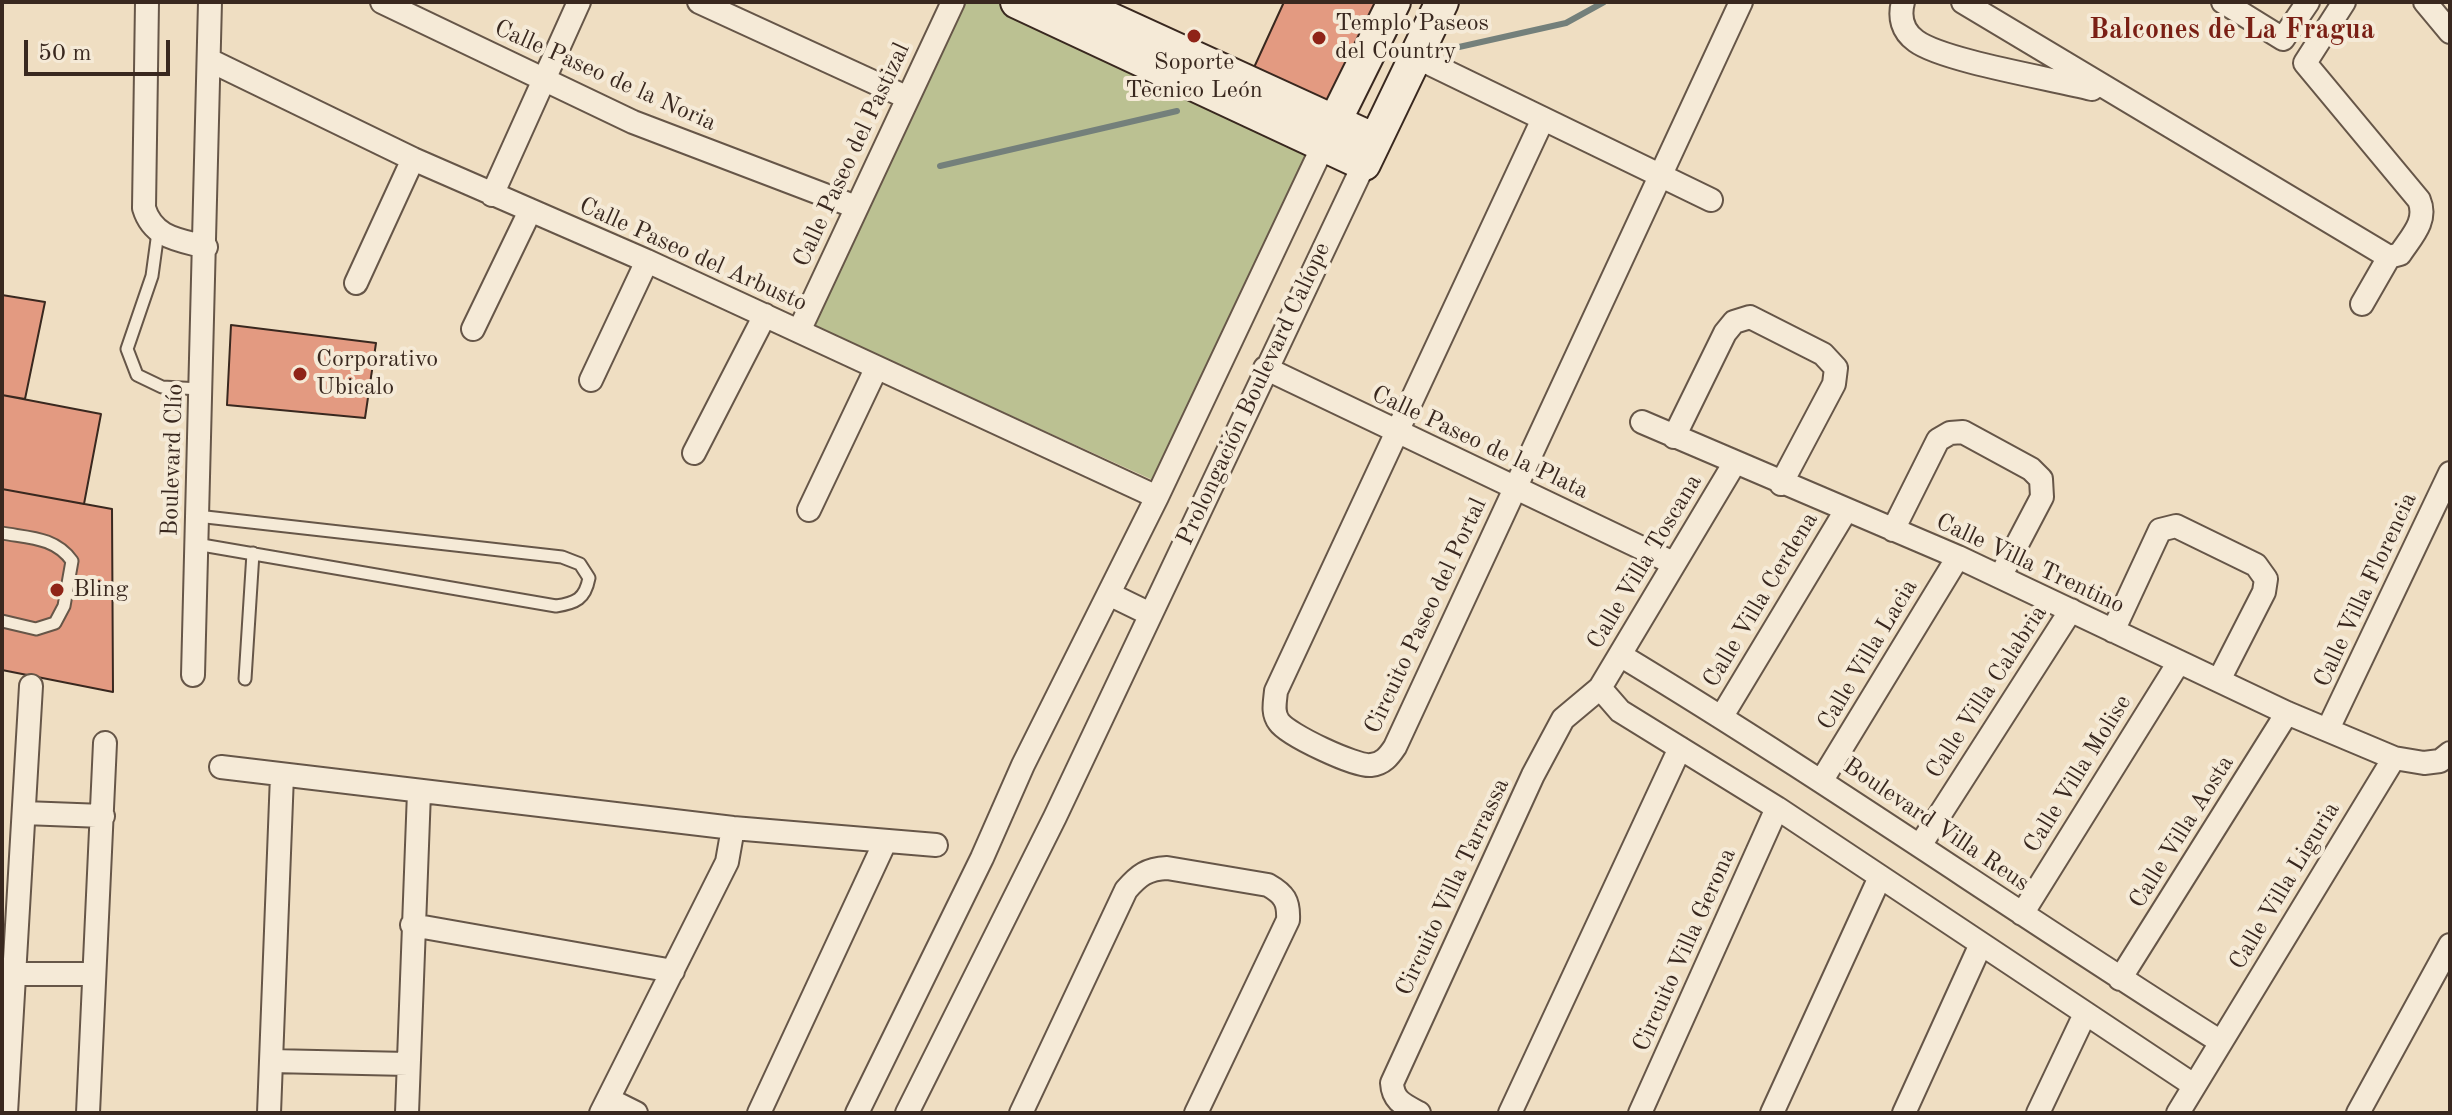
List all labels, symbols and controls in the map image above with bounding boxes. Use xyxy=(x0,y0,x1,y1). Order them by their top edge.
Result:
place label: Templo Paseos del Country xyxy=(1335,10,1489,66)
street label: Calle Paseo de la Noria xyxy=(490,14,720,138)
district label: Balcones de La Fragua xyxy=(2089,14,2375,48)
scale bar xyxy=(28,24,174,74)
marker: Soporte Tecnico León xyxy=(1185,27,1203,45)
marker: Templo Paseos del Country xyxy=(1310,29,1328,47)
street label: Calle Paseo del Pastizal xyxy=(787,38,917,272)
text: 50 m xyxy=(38,42,92,66)
place label: Soporte Tecnico León xyxy=(1125,49,1263,105)
street label: Calle Paseo del Arbusto xyxy=(574,192,812,318)
street label: Prolongación Boulevard Calíope xyxy=(1171,238,1337,550)
place label: Corporativo Ubicalo xyxy=(316,346,438,402)
marker: Corporativo Ubicalo xyxy=(291,365,309,383)
street label: Calle Paseo de la Plata xyxy=(1367,380,1593,506)
street label: Boulevard Clío xyxy=(156,383,190,537)
street label: Calle Villa Toscana xyxy=(1581,469,1709,655)
street label: Calle Villa Florencia xyxy=(2308,488,2424,692)
street label: Circuito Paseo del Portal xyxy=(1359,494,1493,738)
street label: Calle Villa Cerdena xyxy=(1697,507,1825,693)
street label: Calle Villa Trentino xyxy=(1931,508,2129,620)
street label: Calle Villa Lacia xyxy=(1812,574,1924,736)
place label: Bling xyxy=(73,576,128,604)
marker: Bling xyxy=(48,581,66,599)
street label: Calle Villa Calabria xyxy=(1920,600,2054,784)
street label: Calle Villa Molise xyxy=(2018,690,2138,858)
street label: Calle Villa Aosta xyxy=(2123,750,2241,914)
street label: Boulevard Villa Reus xyxy=(1837,752,2035,898)
street label: Circuito Villa Tarrassa xyxy=(1390,774,1516,1000)
street label: Calle Villa Liguria xyxy=(2224,797,2346,975)
street label: Circuito Villa Gerona xyxy=(1627,844,1743,1056)

